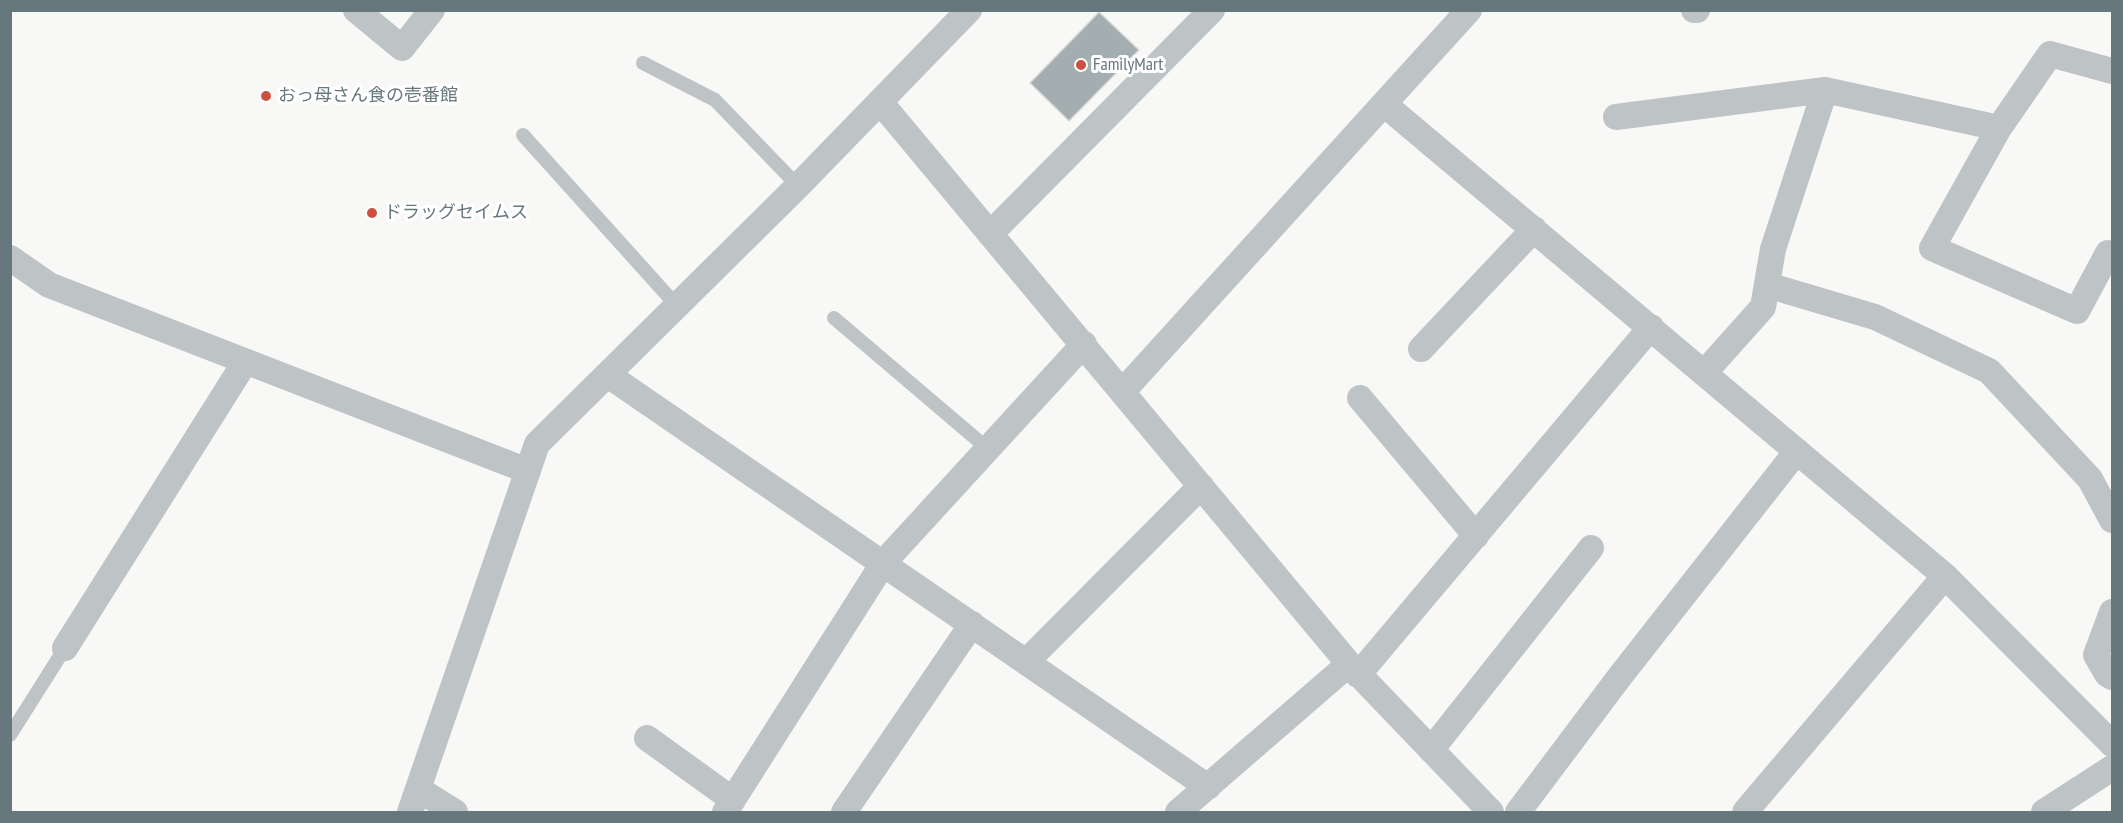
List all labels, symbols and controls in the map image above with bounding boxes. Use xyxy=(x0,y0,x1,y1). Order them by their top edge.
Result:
place label: FamilyMart xyxy=(1093,54,1163,76)
marker: FamilyMart xyxy=(1074,58,1088,72)
place label: おっ母さん食の壱番館 xyxy=(278,85,458,107)
marker: おっ母さん食の壱番館 xyxy=(259,89,273,103)
place label: ドラッグセイムス xyxy=(384,202,528,224)
marker: ドラッグセイムス xyxy=(365,206,379,220)

